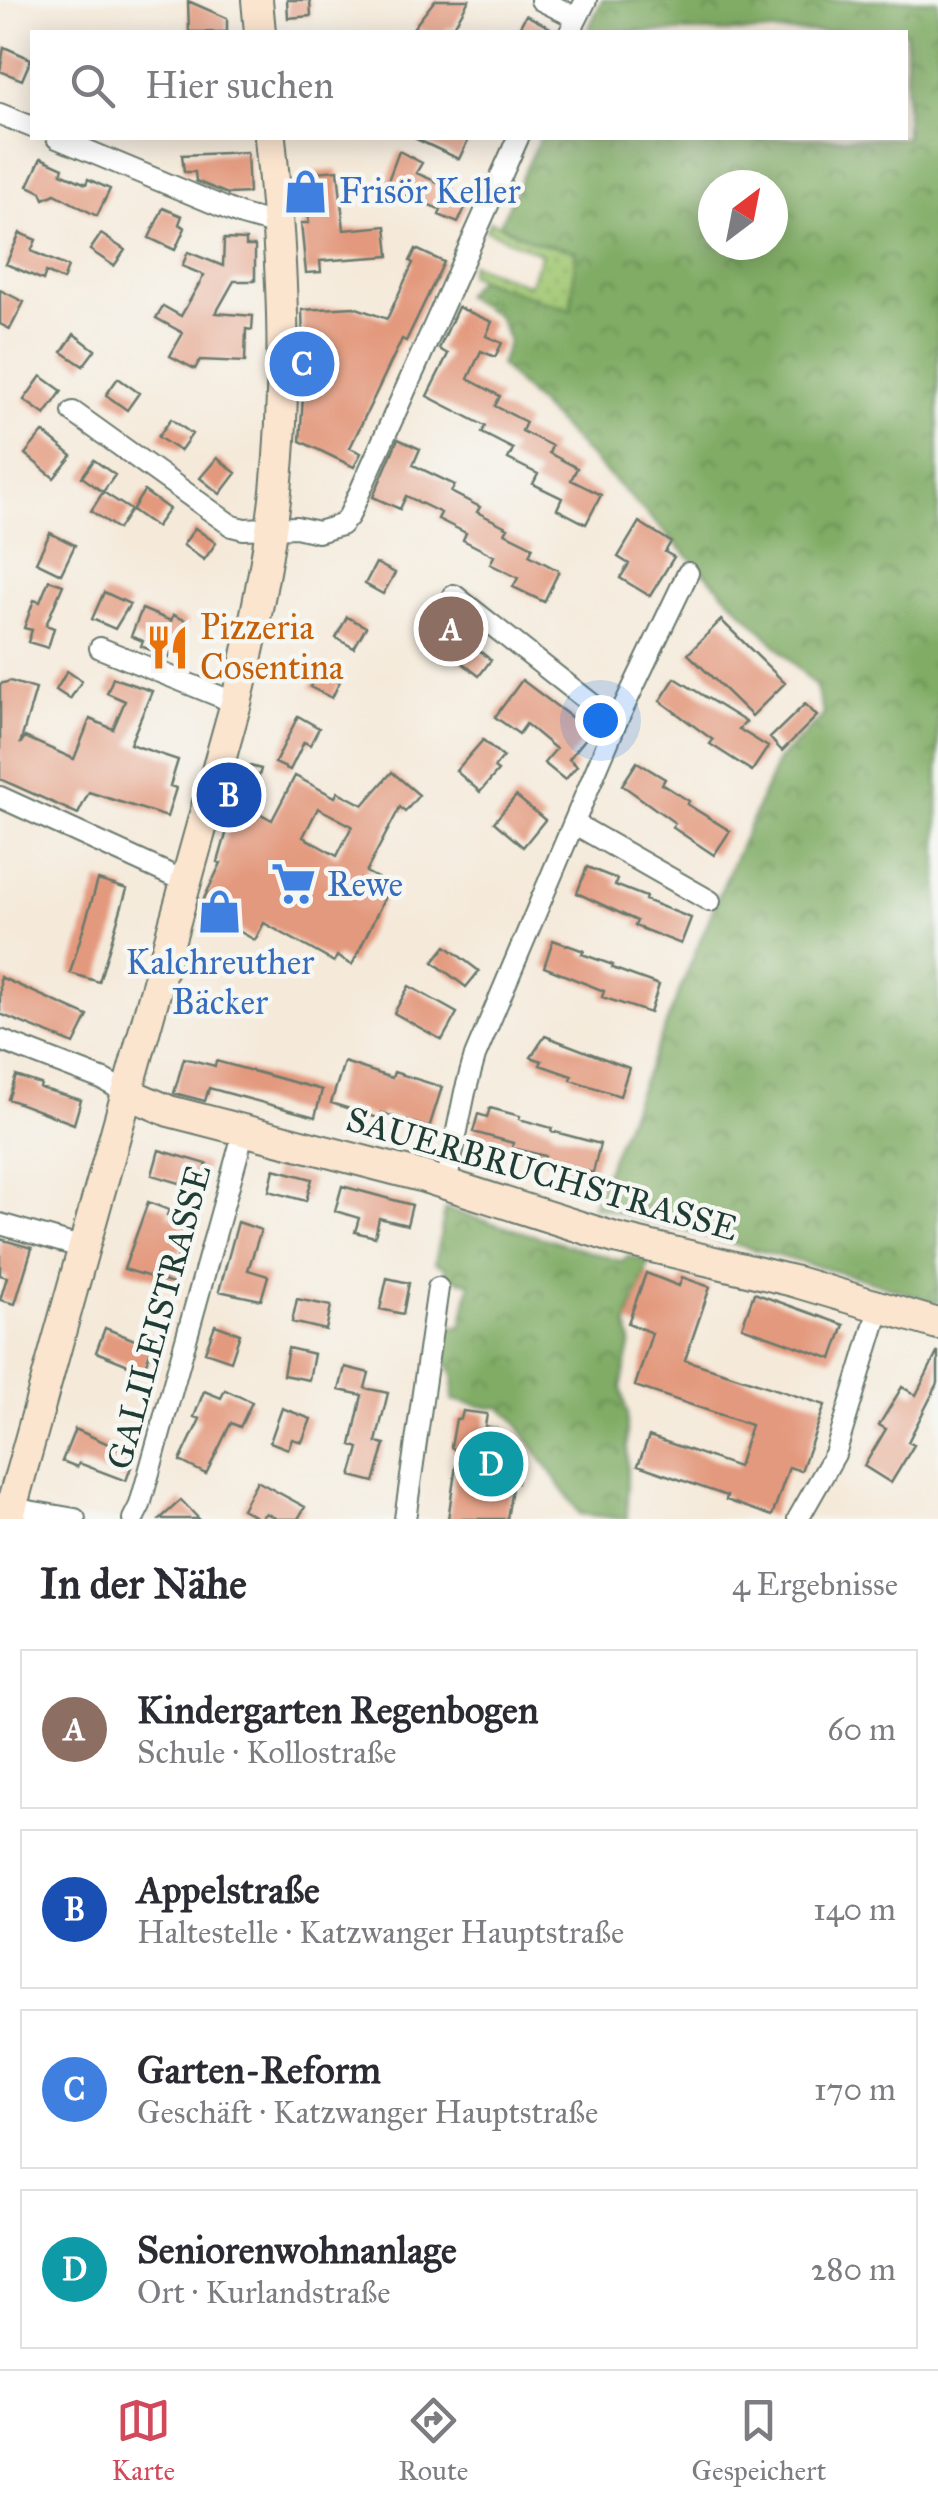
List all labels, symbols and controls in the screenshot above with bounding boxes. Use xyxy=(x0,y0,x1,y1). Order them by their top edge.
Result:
search box xyxy=(30,30,908,140)
icon: search xyxy=(65,58,120,113)
text: Hier suchen xyxy=(145,62,334,108)
shop icon: Frisör Keller xyxy=(282,167,330,215)
place label: Frisör Keller xyxy=(339,170,521,213)
north arrow xyxy=(698,170,788,260)
pin: C xyxy=(270,326,334,402)
pin: A xyxy=(418,592,484,666)
place label: Pizzeria Cosentina xyxy=(200,606,344,689)
restaurant icon: Pizzeria Cosentina xyxy=(143,623,191,671)
your location xyxy=(575,695,626,746)
pin: B xyxy=(196,758,262,832)
supermarket icon: Rewe xyxy=(270,860,318,908)
place label: Rewe xyxy=(327,863,403,906)
shop icon: Kalchreuther Bäcker xyxy=(196,888,244,936)
place label: Kalchreuther Bäcker xyxy=(126,941,315,1024)
street label: SAUERBRUCHSTRASSE xyxy=(341,1098,743,1250)
street label: GALILEISTRASSE xyxy=(98,1160,220,1474)
pin: D xyxy=(458,1426,524,1502)
text: In der Nähe xyxy=(40,1558,247,1610)
text: 4 Ergebnisse xyxy=(732,1565,898,1604)
text: Kindergarten Regenbogen xyxy=(137,1687,538,1733)
text: A xyxy=(64,1710,85,1749)
text: 60 m xyxy=(827,1710,896,1749)
text: Schule · Kollostraße xyxy=(137,1733,397,1772)
text: Appelstraße xyxy=(137,1867,320,1913)
text: B xyxy=(64,1890,85,1929)
text: 140 m xyxy=(813,1890,896,1929)
text: Haltestelle · Katzwanger Hauptstraße xyxy=(137,1913,624,1952)
text: Garten-Reform xyxy=(137,2047,381,2093)
text: C xyxy=(64,2070,85,2109)
text: 170 m xyxy=(814,2070,896,2109)
text: Geschäft · Katzwanger Hauptstraße xyxy=(137,2093,598,2132)
text: Seniorenwohnanlage xyxy=(137,2227,457,2273)
text: D xyxy=(62,2250,87,2289)
text: 280 m xyxy=(811,2250,896,2289)
text: Ort · Kurlandstraße xyxy=(137,2273,391,2312)
tab: Karte xyxy=(111,2393,175,2488)
tab: Route xyxy=(398,2393,469,2488)
tab: Gespeichert xyxy=(692,2393,826,2488)

